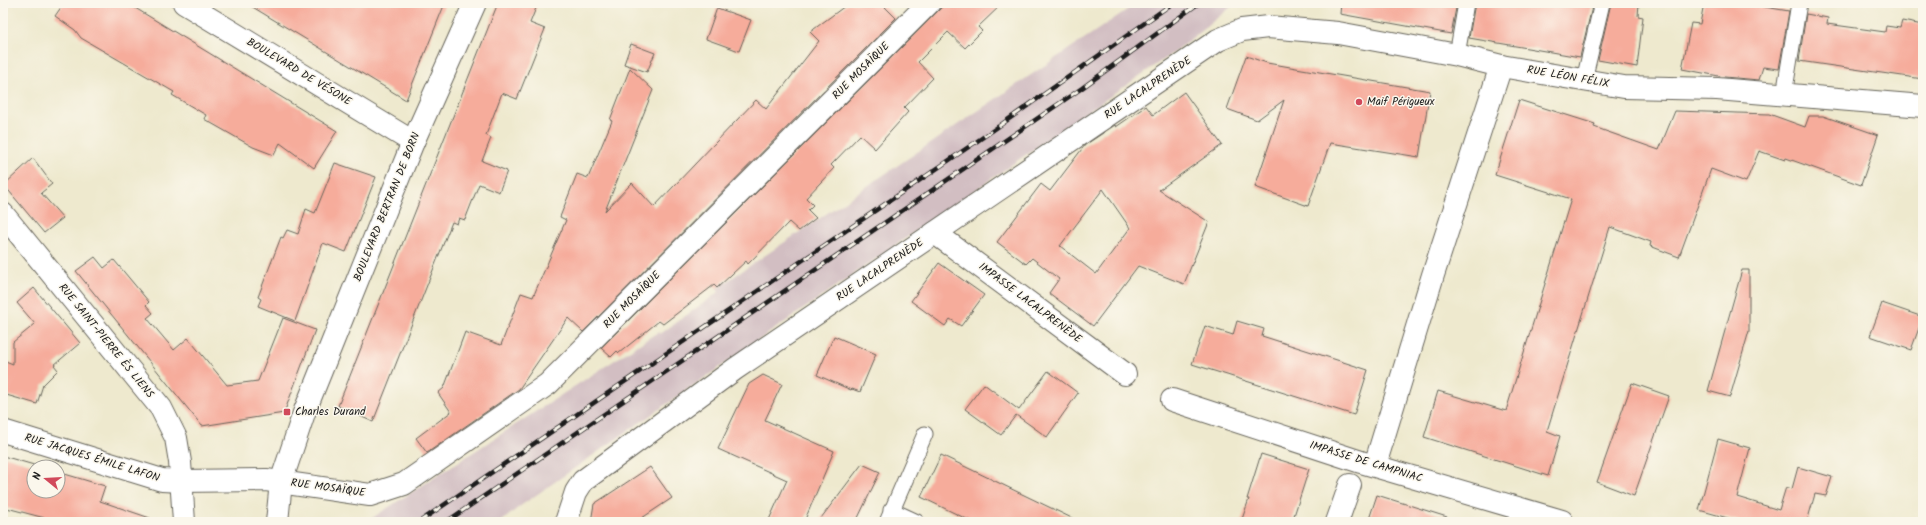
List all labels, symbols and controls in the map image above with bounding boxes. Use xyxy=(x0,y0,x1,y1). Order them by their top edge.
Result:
street label: BOULEVARD DE VÉSONE xyxy=(243,33,356,111)
street label: RUE MOSAÏQUE xyxy=(828,38,894,104)
street label: RUE LACALPRENÈDE xyxy=(1101,52,1196,124)
street label: RUE LÉON FÉLIX xyxy=(1525,61,1611,93)
place label: Maif Périgueux xyxy=(1367,93,1435,111)
marker: Maif Périgueux xyxy=(1354,97,1364,107)
street label: BOULEVARD BERTRAN DE BORN xyxy=(349,129,425,284)
street label: RUE LACALPRENÈDE xyxy=(833,234,928,306)
street label: IMPASSE LACALPRENÈDE xyxy=(974,258,1086,348)
street label: RUE MOSAÏQUE xyxy=(599,267,665,333)
street label: RUE SAINT-PIERRE ÈS LIENS xyxy=(54,280,158,403)
place label: Charles Durand xyxy=(295,403,366,421)
marker: Charles Durand xyxy=(282,407,292,417)
street label: RUE JACQUES ÉMILE LAFON xyxy=(23,431,161,485)
street label: IMPASSE DE CAMPNIAC xyxy=(1307,436,1425,488)
north arrow xyxy=(26,459,66,499)
street label: RUE MOSAÏQUE xyxy=(289,474,367,502)

